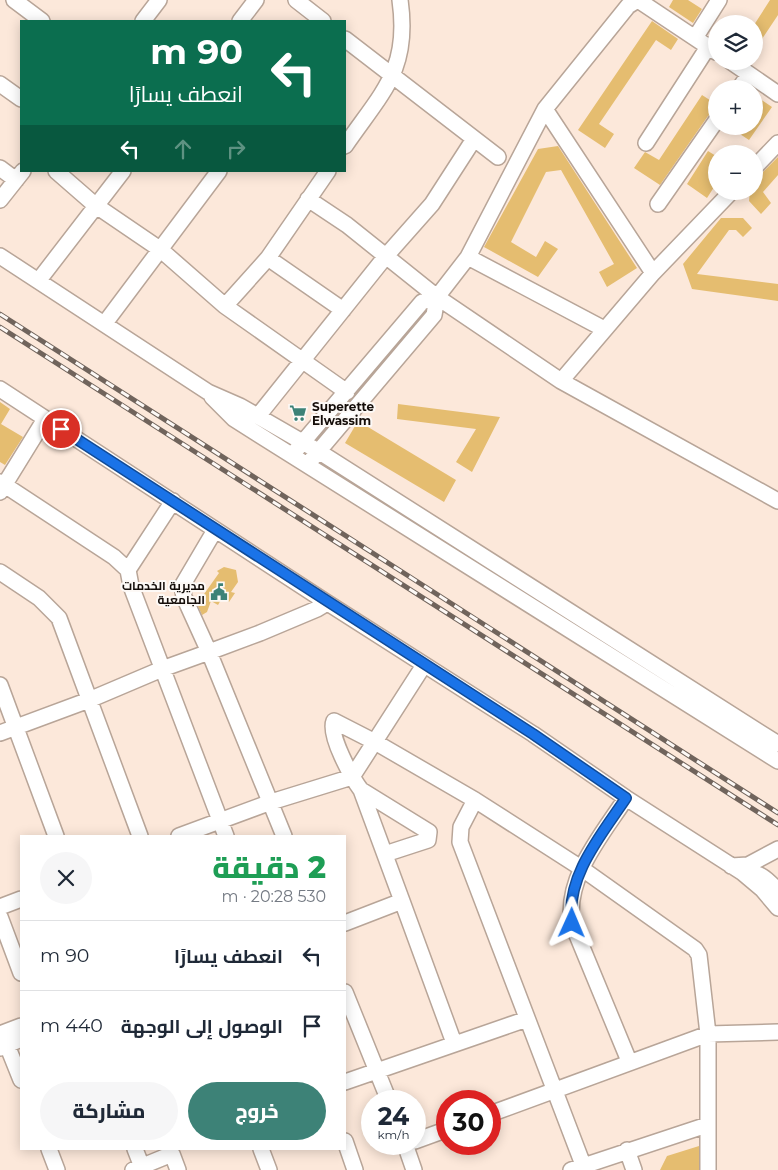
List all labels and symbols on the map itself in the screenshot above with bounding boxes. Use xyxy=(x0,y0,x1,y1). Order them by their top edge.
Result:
place label: Superette Elwassim xyxy=(312,399,374,428)
supermarket icon: Superette Elwassim xyxy=(288,403,308,423)
pin xyxy=(40,408,82,450)
place label: مديرية الخدمات الجامعية xyxy=(122,578,205,607)
public building icon: مديرية الخدمات الجامعية xyxy=(209,582,229,602)
position arrow xyxy=(545,896,597,948)
speed limit sign: 30 xyxy=(436,1090,501,1155)

